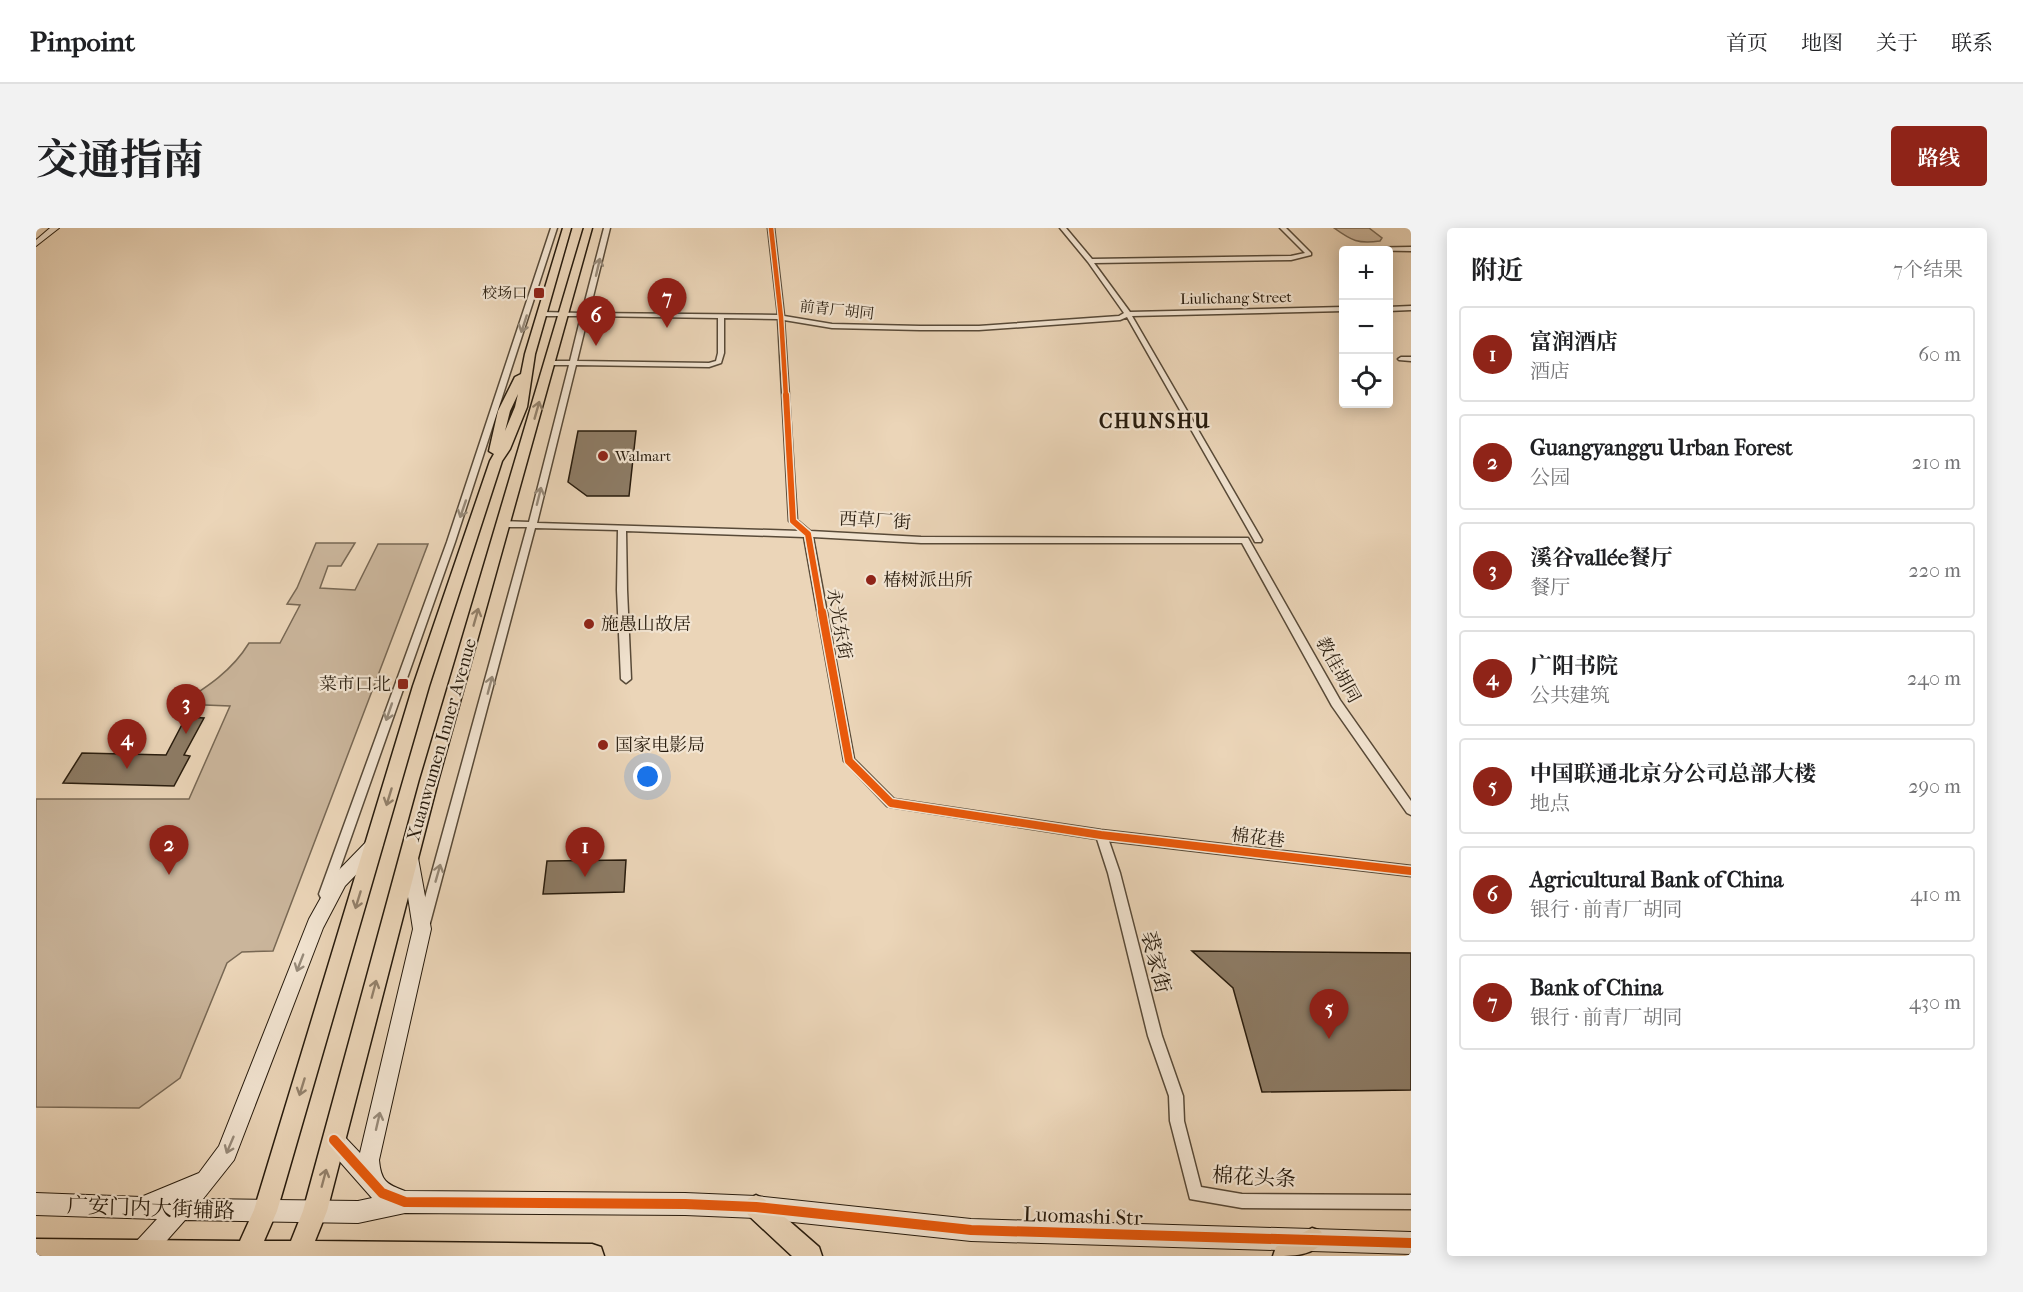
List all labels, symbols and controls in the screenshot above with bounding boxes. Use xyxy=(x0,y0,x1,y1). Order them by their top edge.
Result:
text: Pinpoint xyxy=(30,25,135,58)
text: 首页 xyxy=(1726,31,1768,55)
text: 地图 xyxy=(1801,31,1843,55)
text: 关于 xyxy=(1876,31,1918,55)
text: 联系 xyxy=(1951,31,1993,55)
button: 路线 xyxy=(1891,126,1987,186)
text: 交通指南 xyxy=(36,136,204,185)
map controls xyxy=(1339,246,1393,408)
button: + xyxy=(1339,246,1393,300)
text: 附近 xyxy=(1471,255,1523,286)
one-way arrow xyxy=(592,257,604,276)
text: 7个结果 xyxy=(1893,258,1963,281)
pin: 7 xyxy=(648,279,686,328)
place label: 校场口 xyxy=(482,284,527,302)
marker: 校场口 xyxy=(532,286,546,300)
street label: Liulichang Street xyxy=(1180,288,1293,308)
pin: 6 xyxy=(576,296,616,346)
street label: 前青厂胡同 xyxy=(799,297,875,323)
button: − xyxy=(1339,300,1393,354)
one-way arrow xyxy=(518,314,529,333)
text: 富润酒店 xyxy=(1530,329,1618,355)
text: 1 xyxy=(1489,343,1496,366)
text: 60 m xyxy=(1918,343,1961,366)
button: locate xyxy=(1339,354,1393,408)
text: 酒店 xyxy=(1530,360,1570,383)
one-way arrow xyxy=(532,401,543,420)
district label: CHUNSHU xyxy=(1099,410,1211,433)
text: Guangyanggu Urban Forest xyxy=(1530,435,1793,461)
place label: Walmart xyxy=(614,447,672,465)
marker: Walmart xyxy=(596,449,610,463)
text: 2 xyxy=(1487,451,1498,474)
text: 210 m xyxy=(1912,451,1961,474)
text: 公园 xyxy=(1530,466,1570,489)
one-way arrow xyxy=(534,487,546,506)
one-way arrow xyxy=(456,499,467,518)
street label: 西草厂街 xyxy=(838,509,912,533)
text: 溪谷vallée餐厅 xyxy=(1530,545,1673,571)
text: 3 xyxy=(1488,559,1497,582)
text: 220 m xyxy=(1908,559,1961,582)
place label: 椿树派出所 xyxy=(883,570,973,591)
marker: 椿树派出所 xyxy=(864,573,878,587)
text: 餐厅 xyxy=(1530,576,1570,599)
street label: 永光东街 xyxy=(822,587,856,661)
one-way arrow xyxy=(471,608,482,627)
place label: 施愚山故居 xyxy=(601,614,691,635)
marker: 施愚山故居 xyxy=(582,617,596,631)
street label: 教佳胡同 xyxy=(1311,633,1365,707)
street label: Xuanwumen Inner Avenue xyxy=(403,636,481,844)
text: 广阳书院 xyxy=(1530,653,1618,679)
text: 4 xyxy=(1487,667,1498,690)
text: 240 m xyxy=(1907,667,1961,690)
place label: 菜市口北 xyxy=(319,674,391,695)
one-way arrow xyxy=(485,676,496,695)
marker: 菜市口北 xyxy=(396,677,410,691)
pin: 3 xyxy=(166,684,206,734)
text: 公共建筑 xyxy=(1530,684,1610,707)
one-way arrow xyxy=(383,702,394,721)
pin: 4 xyxy=(108,720,146,769)
place label: 国家电影局 xyxy=(615,735,705,756)
marker: 国家电影局 xyxy=(596,738,610,752)
text: 中国联通北京分公司总部大楼 xyxy=(1530,761,1816,787)
your location xyxy=(633,762,662,791)
text: 5 xyxy=(1488,775,1497,798)
text: 290 m xyxy=(1908,775,1961,798)
one-way arrow xyxy=(383,787,394,806)
text: 地点 xyxy=(1530,792,1570,815)
street label: 棉花巷 xyxy=(1230,824,1286,852)
pin: 2 xyxy=(150,826,188,875)
pin: 1 xyxy=(566,828,604,877)
one-way arrow xyxy=(433,864,444,883)
text: Agricultural Bank of China xyxy=(1530,867,1783,893)
text: 6 xyxy=(1487,883,1498,906)
text: 410 m xyxy=(1910,883,1961,906)
one-way arrow xyxy=(352,890,363,909)
text: 银行 · 前青厂胡同 xyxy=(1530,898,1683,921)
street label: 裘家街 xyxy=(1137,929,1175,995)
one-way arrow xyxy=(294,953,305,972)
text: Bank of China xyxy=(1530,975,1663,1001)
one-way arrow xyxy=(369,980,380,999)
pin: 5 xyxy=(1310,990,1348,1039)
text: 7 xyxy=(1488,991,1497,1014)
text: 430 m xyxy=(1909,991,1961,1014)
text: 银行 · 前青厂胡同 xyxy=(1530,1006,1683,1029)
one-way arrow xyxy=(296,1077,307,1096)
one-way arrow xyxy=(373,1111,384,1131)
one-way arrow xyxy=(224,1135,235,1154)
street label: 棉花头条 xyxy=(1211,1163,1297,1191)
one-way arrow xyxy=(319,1169,330,1188)
street label: 广安门内大街辅路 xyxy=(67,1193,235,1223)
street label: Luomashi Str xyxy=(1023,1202,1143,1230)

